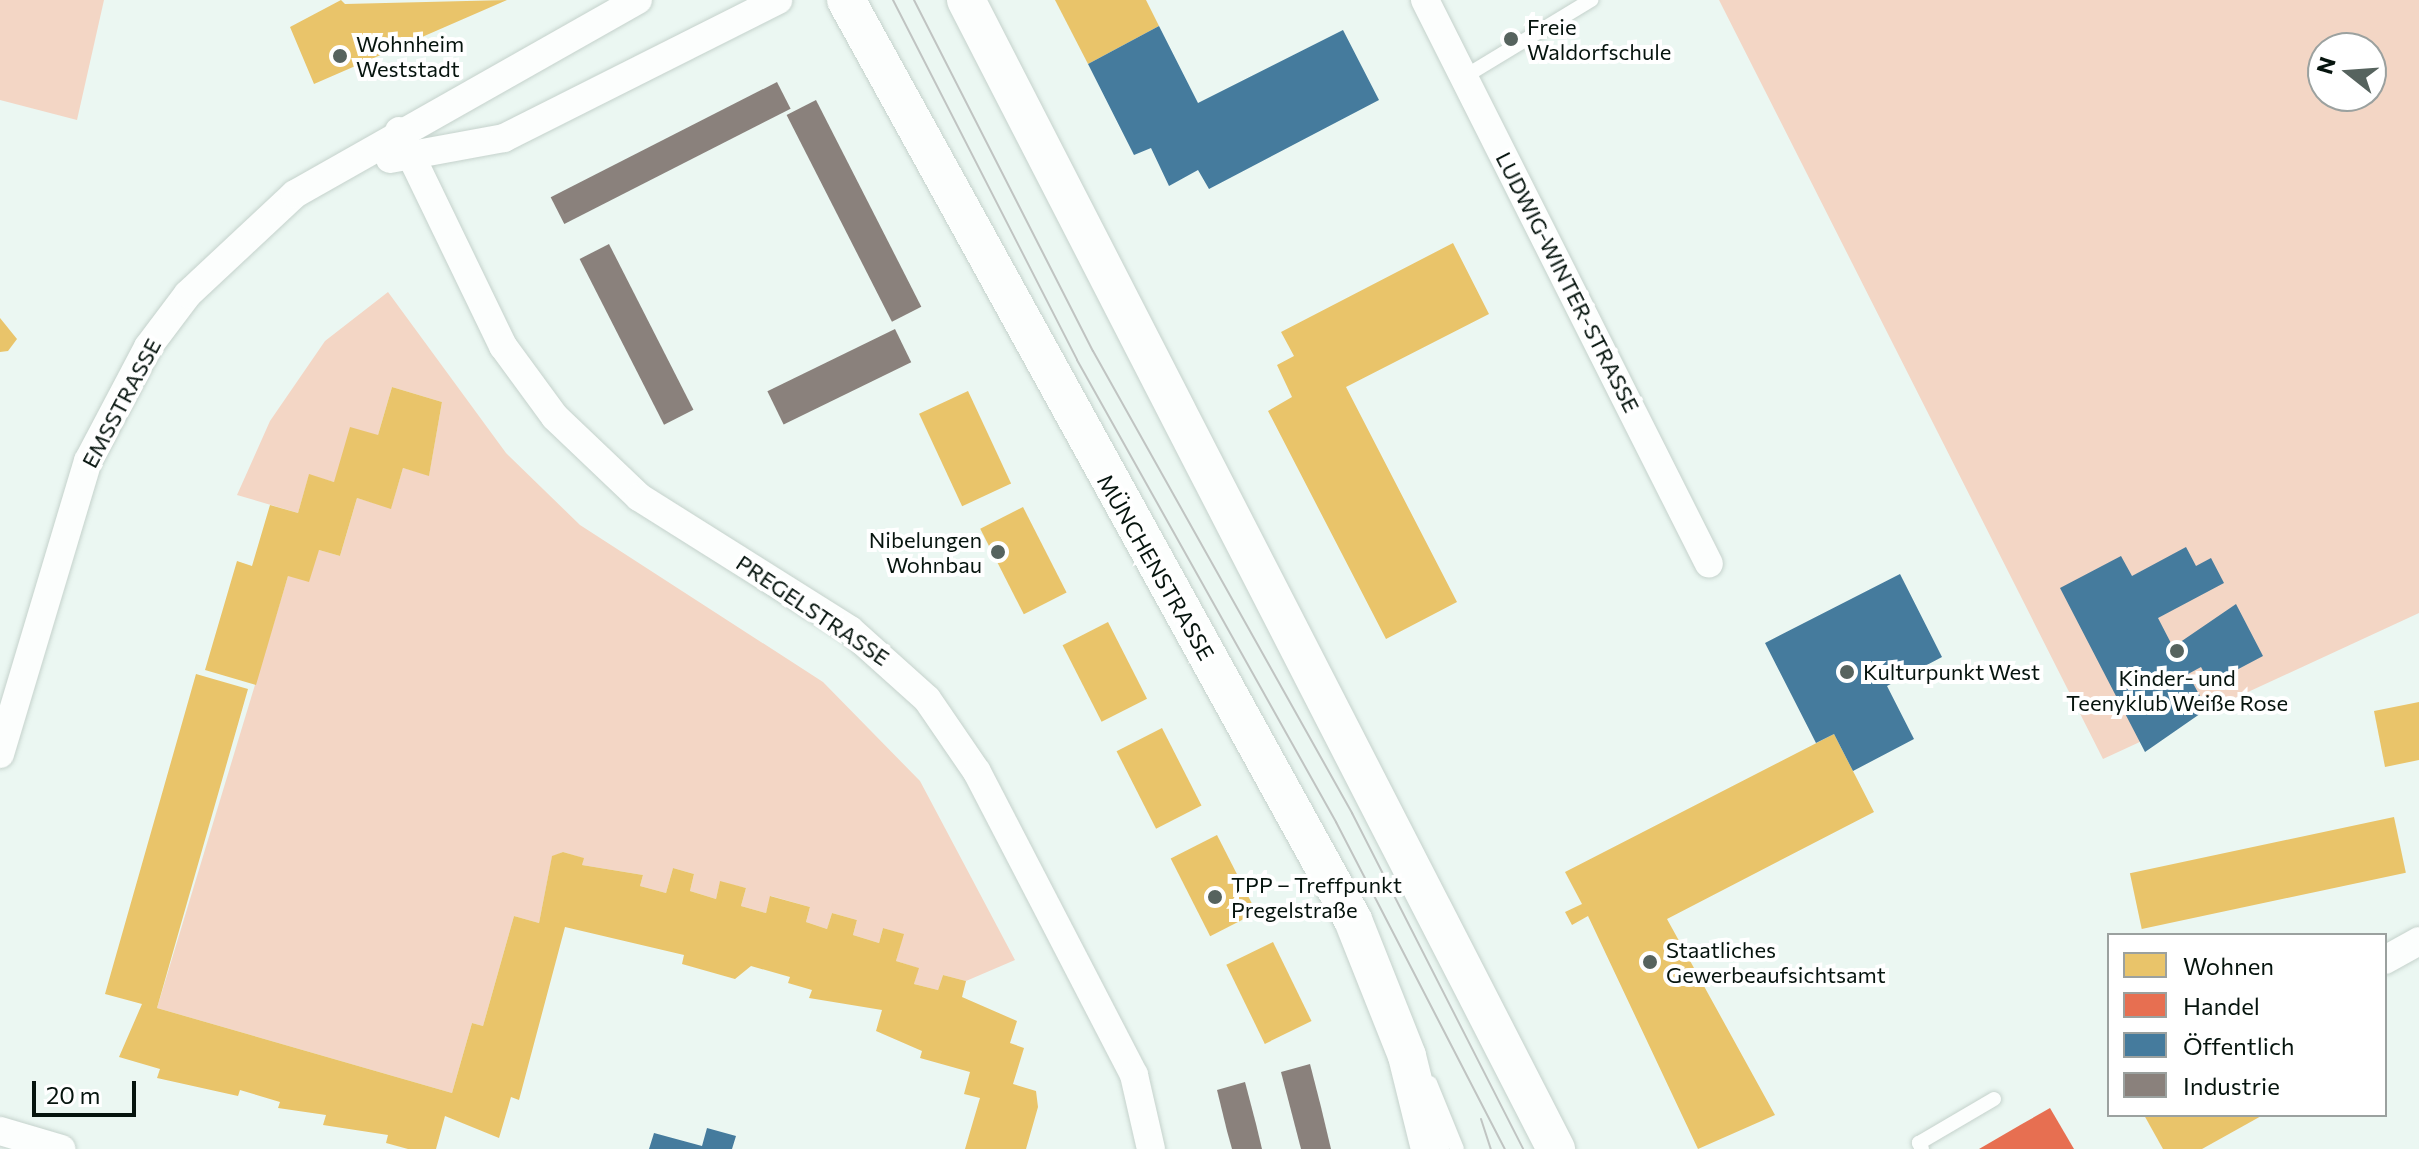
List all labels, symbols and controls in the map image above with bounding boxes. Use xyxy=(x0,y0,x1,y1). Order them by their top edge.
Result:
place label: Freie Waldorfschule xyxy=(1527,13,1671,64)
place label: Wohnheim Weststadt xyxy=(356,30,464,82)
marker: Freie Waldorfschule xyxy=(1502,30,1520,48)
north arrow xyxy=(2307,32,2387,112)
marker: Wohnheim Weststadt xyxy=(331,47,349,65)
text: N xyxy=(2310,54,2341,77)
street label: LUDWIG-WINTER-STRASSE xyxy=(1491,147,1645,417)
street label: EMSSTRASSE xyxy=(76,334,166,472)
street label: MÜNCHENSTRASSE xyxy=(1092,469,1220,665)
place label: Nibelungen Wohnbau xyxy=(869,526,982,578)
marker: Nibelungen Wohnbau xyxy=(989,543,1007,561)
street label: PREGELSTRASSE xyxy=(731,549,895,671)
marker: Kinder- und Teenyklub Weiße Rose xyxy=(2168,642,2186,660)
place label: Kulturpunkt West xyxy=(1863,659,2040,685)
marker: Kulturpunkt West xyxy=(1838,663,1856,681)
place label: Kinder- und Teenyklub Weiße Rose xyxy=(2066,664,2288,716)
place label: TPP – Treffpunkt Pregelstraße xyxy=(1231,871,1402,922)
marker: TPP – Treffpunkt Pregelstraße xyxy=(1206,888,1224,906)
legend xyxy=(2107,933,2387,1117)
place label: Staatliches Gewerbeaufsichtsamt xyxy=(1666,936,1886,988)
text: Wohnen xyxy=(2183,951,2274,980)
marker: Staatliches Gewerbeaufsichtsamt xyxy=(1641,953,1659,971)
text: Handel xyxy=(2183,991,2260,1020)
text: Öffentlich xyxy=(2183,1031,2295,1060)
scale bar xyxy=(36,1065,140,1115)
text: Industrie xyxy=(2183,1071,2280,1100)
text: 20 m xyxy=(46,1080,100,1109)

